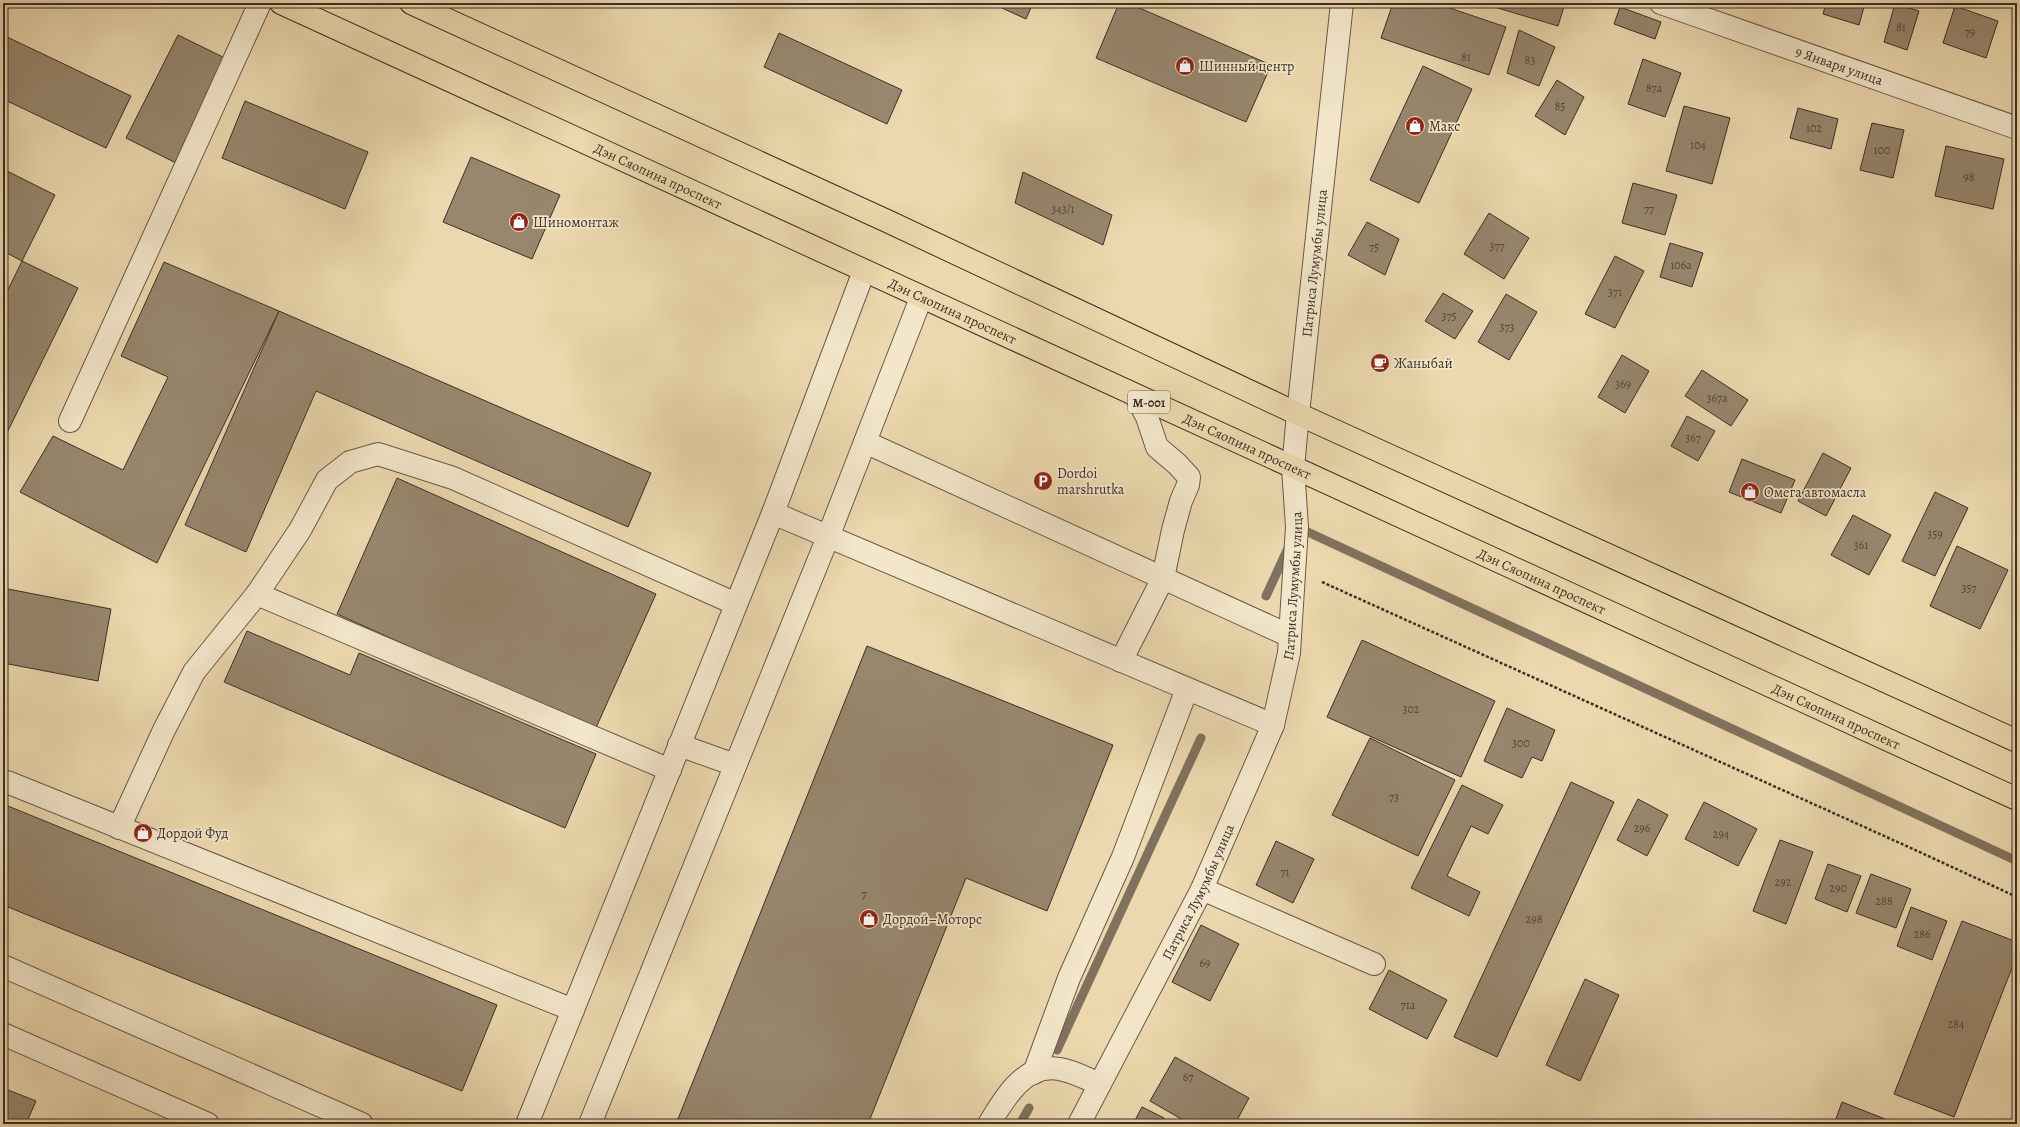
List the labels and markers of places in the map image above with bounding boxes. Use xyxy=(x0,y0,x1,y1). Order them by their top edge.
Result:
shop icon: Шинный центр xyxy=(1174,55,1196,77)
place label: Шинный центр xyxy=(1199,57,1294,76)
shop icon: Макс xyxy=(1404,115,1426,137)
place label: Макс xyxy=(1429,117,1460,136)
shop icon: Шиномонтаж xyxy=(508,211,530,233)
place label: Шиномонтаж xyxy=(533,213,619,232)
cafe icon: Жаныбай xyxy=(1369,352,1391,374)
place label: Жаныбай xyxy=(1394,354,1453,373)
place label: Dordoi marshrutka xyxy=(1057,464,1125,499)
parking icon: Dordoi marshrutka xyxy=(1032,470,1054,492)
shop icon: Омега автомасла xyxy=(1739,481,1761,503)
place label: Омега автомасла xyxy=(1764,483,1867,502)
shop icon: Дордой Фуд xyxy=(132,822,154,844)
place label: Дордой Фуд xyxy=(157,824,229,843)
shop icon: Дордой–Моторс xyxy=(858,908,880,930)
place label: Дордой–Моторс xyxy=(883,910,982,929)

